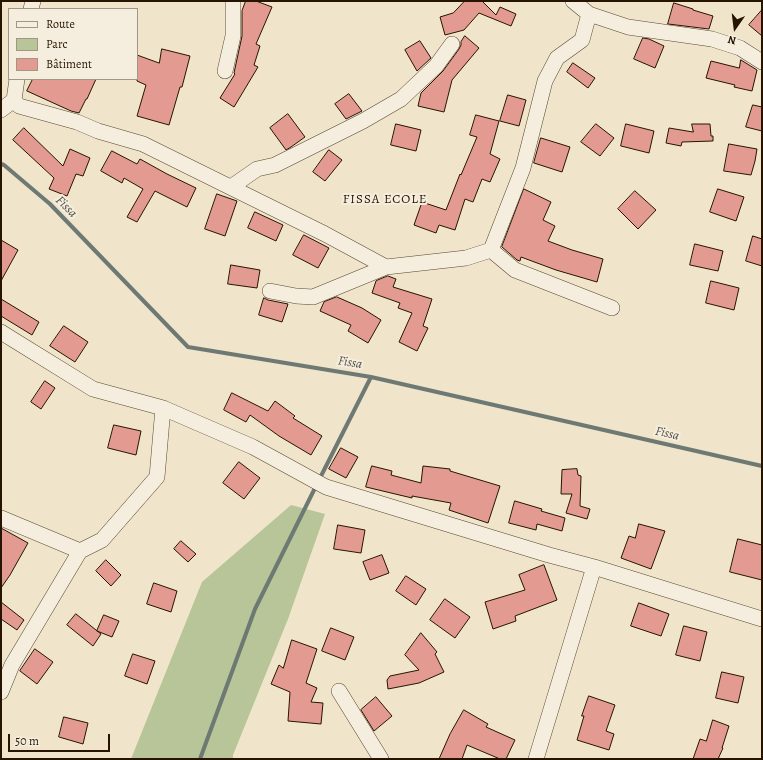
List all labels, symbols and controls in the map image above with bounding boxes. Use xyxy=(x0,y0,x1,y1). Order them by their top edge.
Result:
legend xyxy=(8,8,138,80)
north arrow xyxy=(715,8,755,48)
text: Route xyxy=(46,16,75,32)
text: N xyxy=(726,32,738,48)
text: Parc xyxy=(46,36,68,52)
text: Bâtiment xyxy=(46,56,92,72)
district label: FISSA ECOLE xyxy=(343,192,427,208)
water label: Fissa xyxy=(52,193,80,221)
water label: Fissa xyxy=(337,353,363,373)
water label: Fissa xyxy=(653,424,681,444)
scale bar xyxy=(10,726,112,752)
text: 50 m xyxy=(15,733,39,749)

